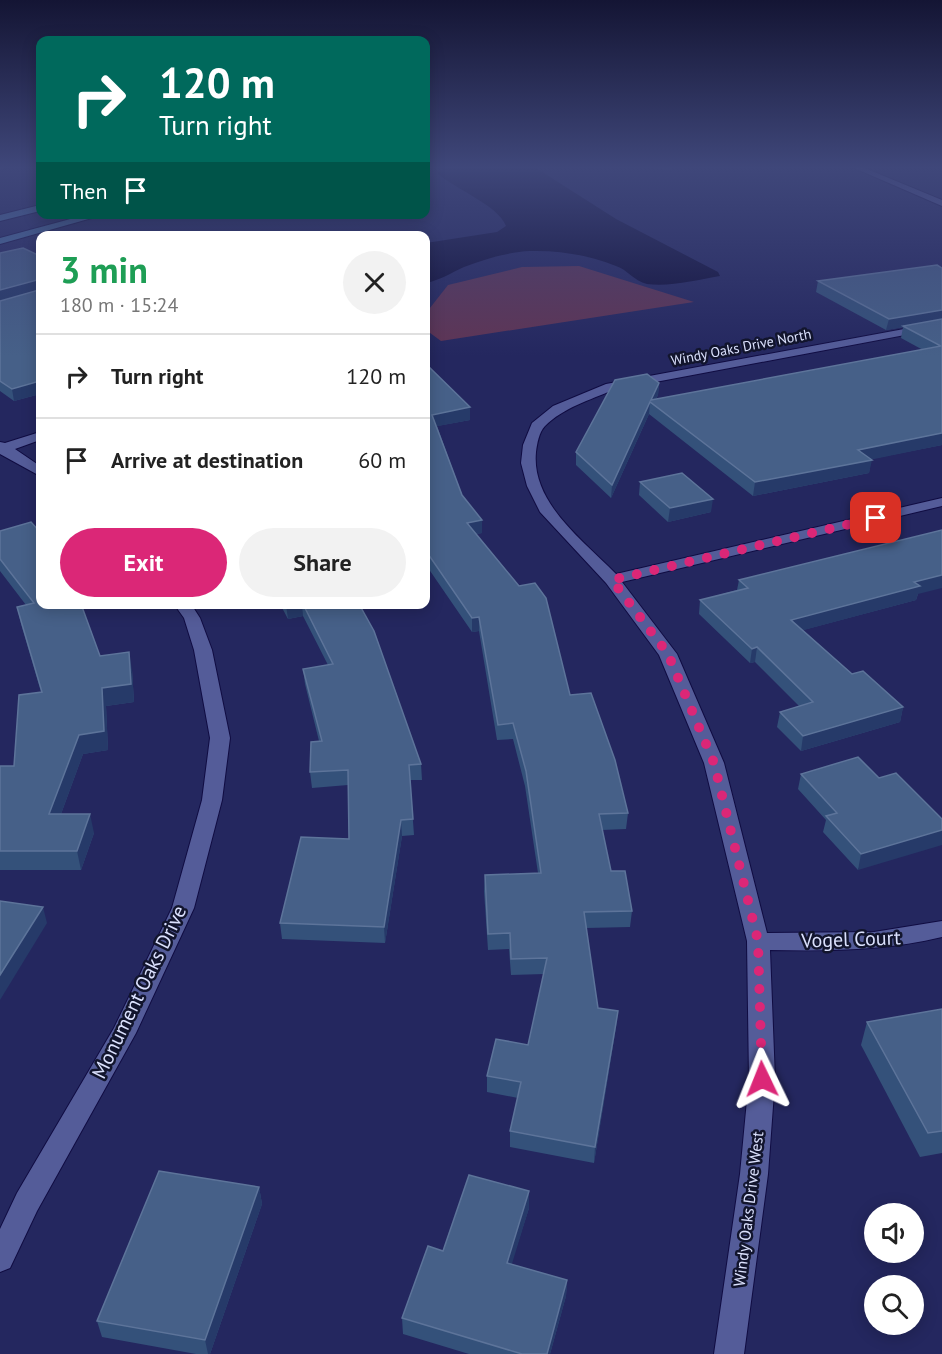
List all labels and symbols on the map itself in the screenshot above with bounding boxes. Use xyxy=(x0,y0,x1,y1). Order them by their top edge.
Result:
street label: Windy Oaks Drive North xyxy=(669,325,813,369)
pin xyxy=(850,492,901,543)
street label: Monument Oaks Drive xyxy=(86,901,192,1083)
street label: Vogel Court xyxy=(800,924,901,954)
position arrow xyxy=(730,1047,794,1111)
street label: Windy Oaks Drive West xyxy=(729,1130,768,1288)

